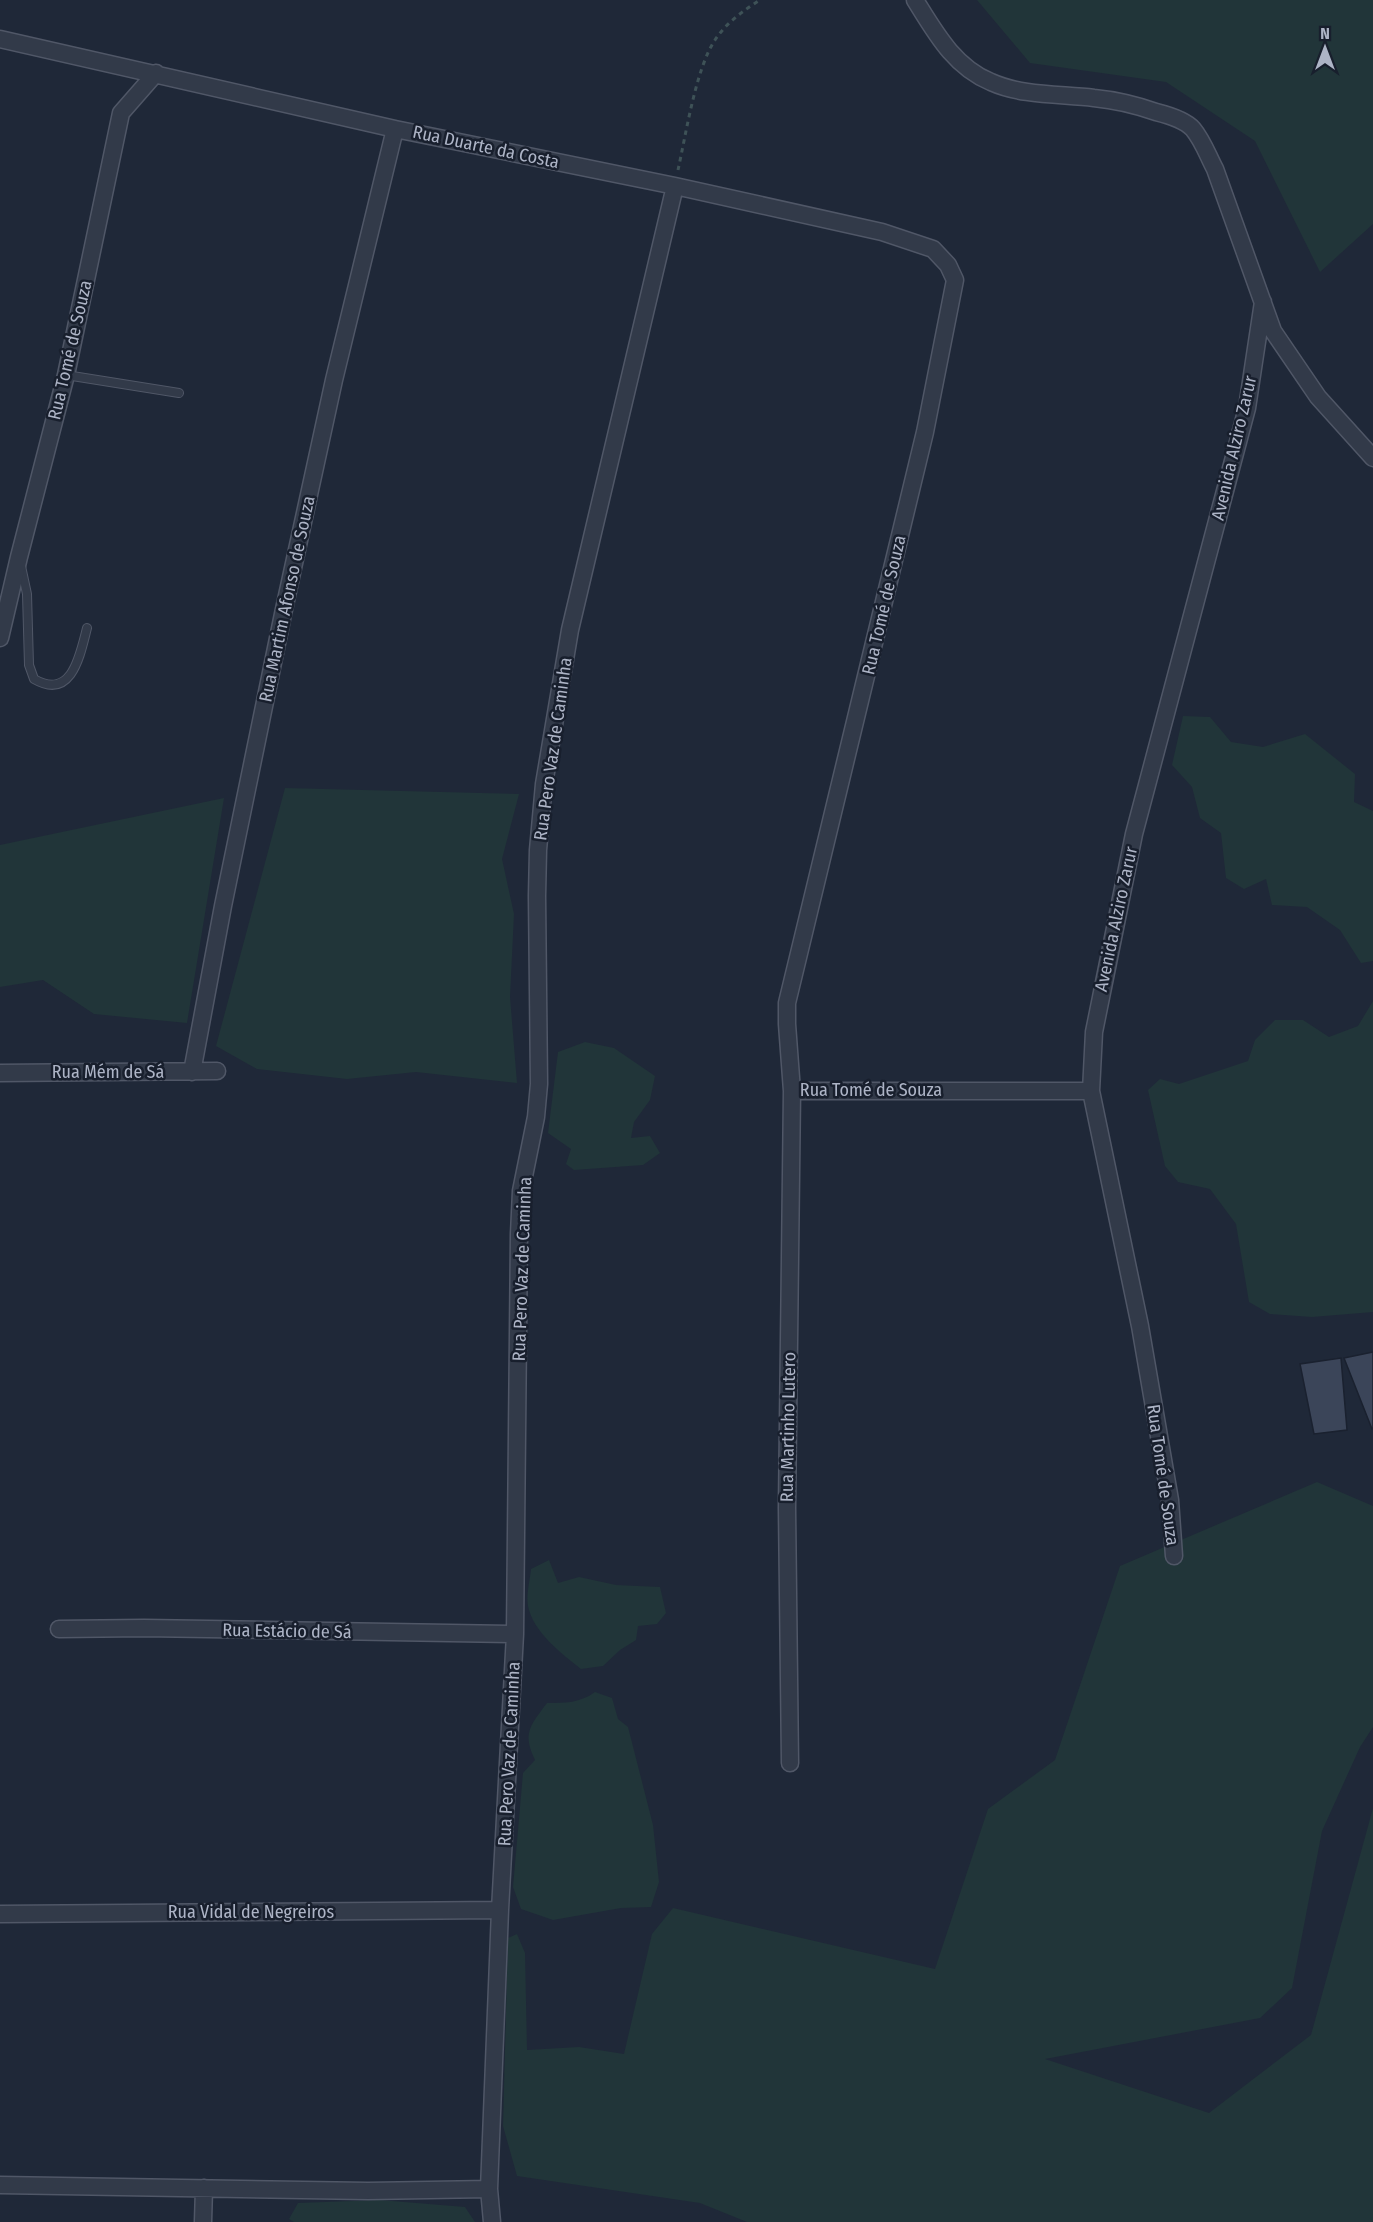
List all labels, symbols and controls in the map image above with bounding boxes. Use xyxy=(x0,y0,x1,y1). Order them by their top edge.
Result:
north arrow xyxy=(1295,18,1355,78)
text: N xyxy=(1320,24,1330,43)
street label: Rua Duarte da Costa xyxy=(411,121,561,173)
street label: Rua Tomé de Souza xyxy=(43,278,97,422)
street label: Avenida Alziro Zarur xyxy=(1207,373,1261,522)
street label: Rua Martim Afonso de Souza xyxy=(254,494,320,704)
street label: Rua Tomé de Souza xyxy=(857,533,911,677)
street label: Rua Pero Vaz de Caminha xyxy=(529,656,577,842)
street label: Avenida Alziro Zarur xyxy=(1090,844,1142,993)
street label: Rua Mém de Sá xyxy=(52,1061,164,1083)
street label: Rua Tomé de Souza xyxy=(800,1079,942,1101)
street label: Rua Pero Vaz de Caminha xyxy=(508,1176,536,1362)
street label: Rua Martinho Lutero xyxy=(776,1352,800,1502)
street label: Rua Tomé de Souza xyxy=(1142,1403,1184,1547)
street label: Rua Estácio de Sá xyxy=(222,1619,352,1643)
street label: Rua Pero Vaz de Caminha xyxy=(493,1661,525,1847)
street label: Rua Vidal de Negreiros xyxy=(168,1901,335,1923)

